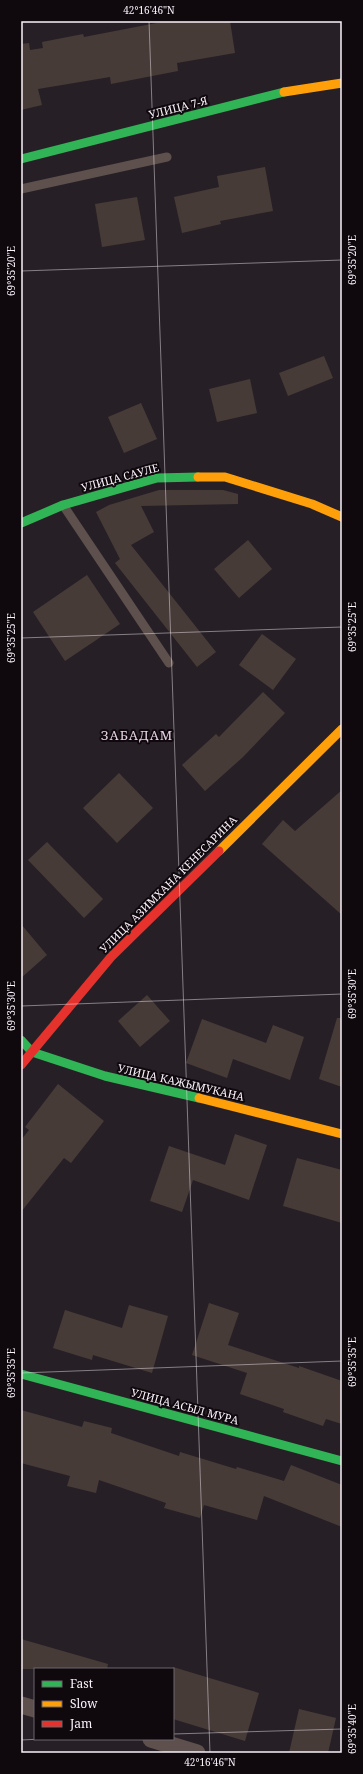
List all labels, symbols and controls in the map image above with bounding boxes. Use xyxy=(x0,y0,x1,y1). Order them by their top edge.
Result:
text: 42°16'46"N xyxy=(123,3,175,17)
street label: УЛИЦА 7-Я xyxy=(147,92,209,122)
text: 69°35'20"E xyxy=(345,235,359,285)
text: 69°35'20"E xyxy=(4,246,18,296)
street label: УЛИЦА САУЛЕ xyxy=(79,459,161,495)
text: 69°35'25"E xyxy=(345,602,359,652)
text: 69°35'25"E xyxy=(4,613,18,663)
district label: ЗАБАДАМ xyxy=(101,726,173,744)
street label: УЛИЦА АЗИМХАНА КЕНЕСАРИНА xyxy=(96,812,240,956)
text: 69°35'30"E xyxy=(345,969,359,1019)
text: 69°35'30"E xyxy=(4,981,18,1031)
street label: УЛИЦА КАЖЫМУКАНА xyxy=(116,1060,246,1104)
text: 69°35'35"E xyxy=(345,1337,359,1387)
text: 69°35'35"E xyxy=(4,1348,18,1398)
street label: УЛИЦА АСЫЛ МУРА xyxy=(129,1384,241,1428)
legend xyxy=(34,1668,174,1740)
text: Fast xyxy=(70,1675,93,1692)
text: Slow xyxy=(70,1695,98,1712)
text: 69°35'40"E xyxy=(345,1704,359,1754)
text: Jam xyxy=(69,1715,92,1732)
text: 42°16'46"N xyxy=(184,1755,236,1769)

